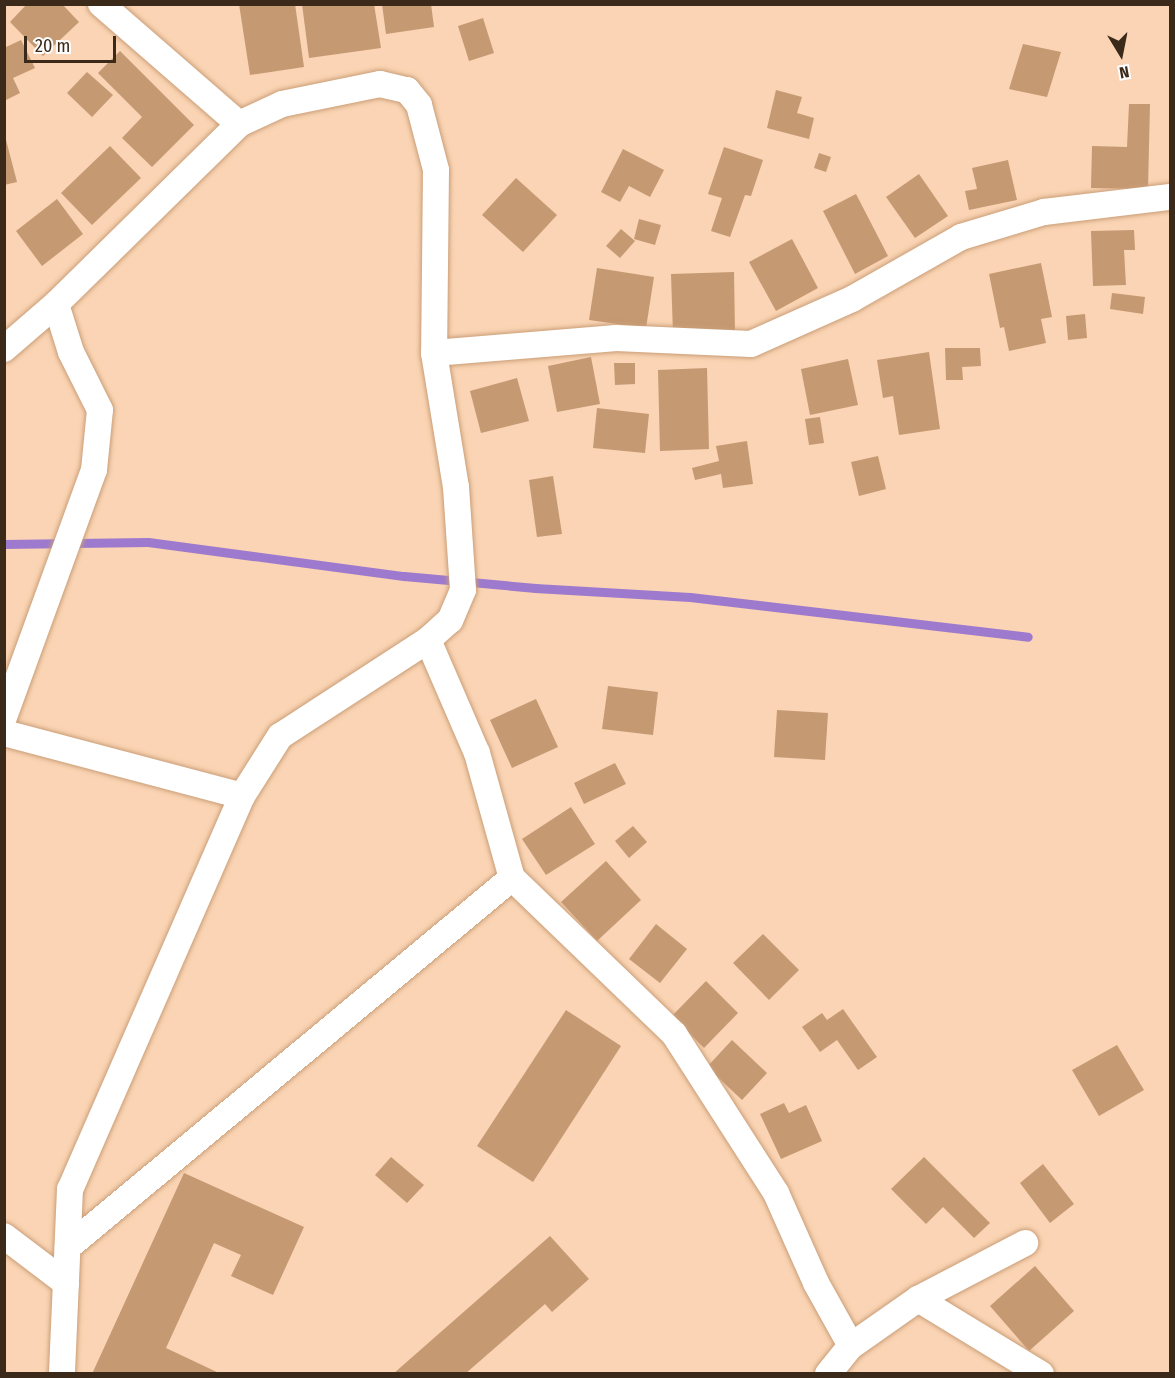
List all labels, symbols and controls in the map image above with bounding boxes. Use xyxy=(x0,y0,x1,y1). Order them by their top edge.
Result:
scale bar xyxy=(27,24,118,62)
north arrow xyxy=(1091,24,1151,84)
text: 20 m xyxy=(35,35,70,57)
text: N xyxy=(1118,62,1131,82)

